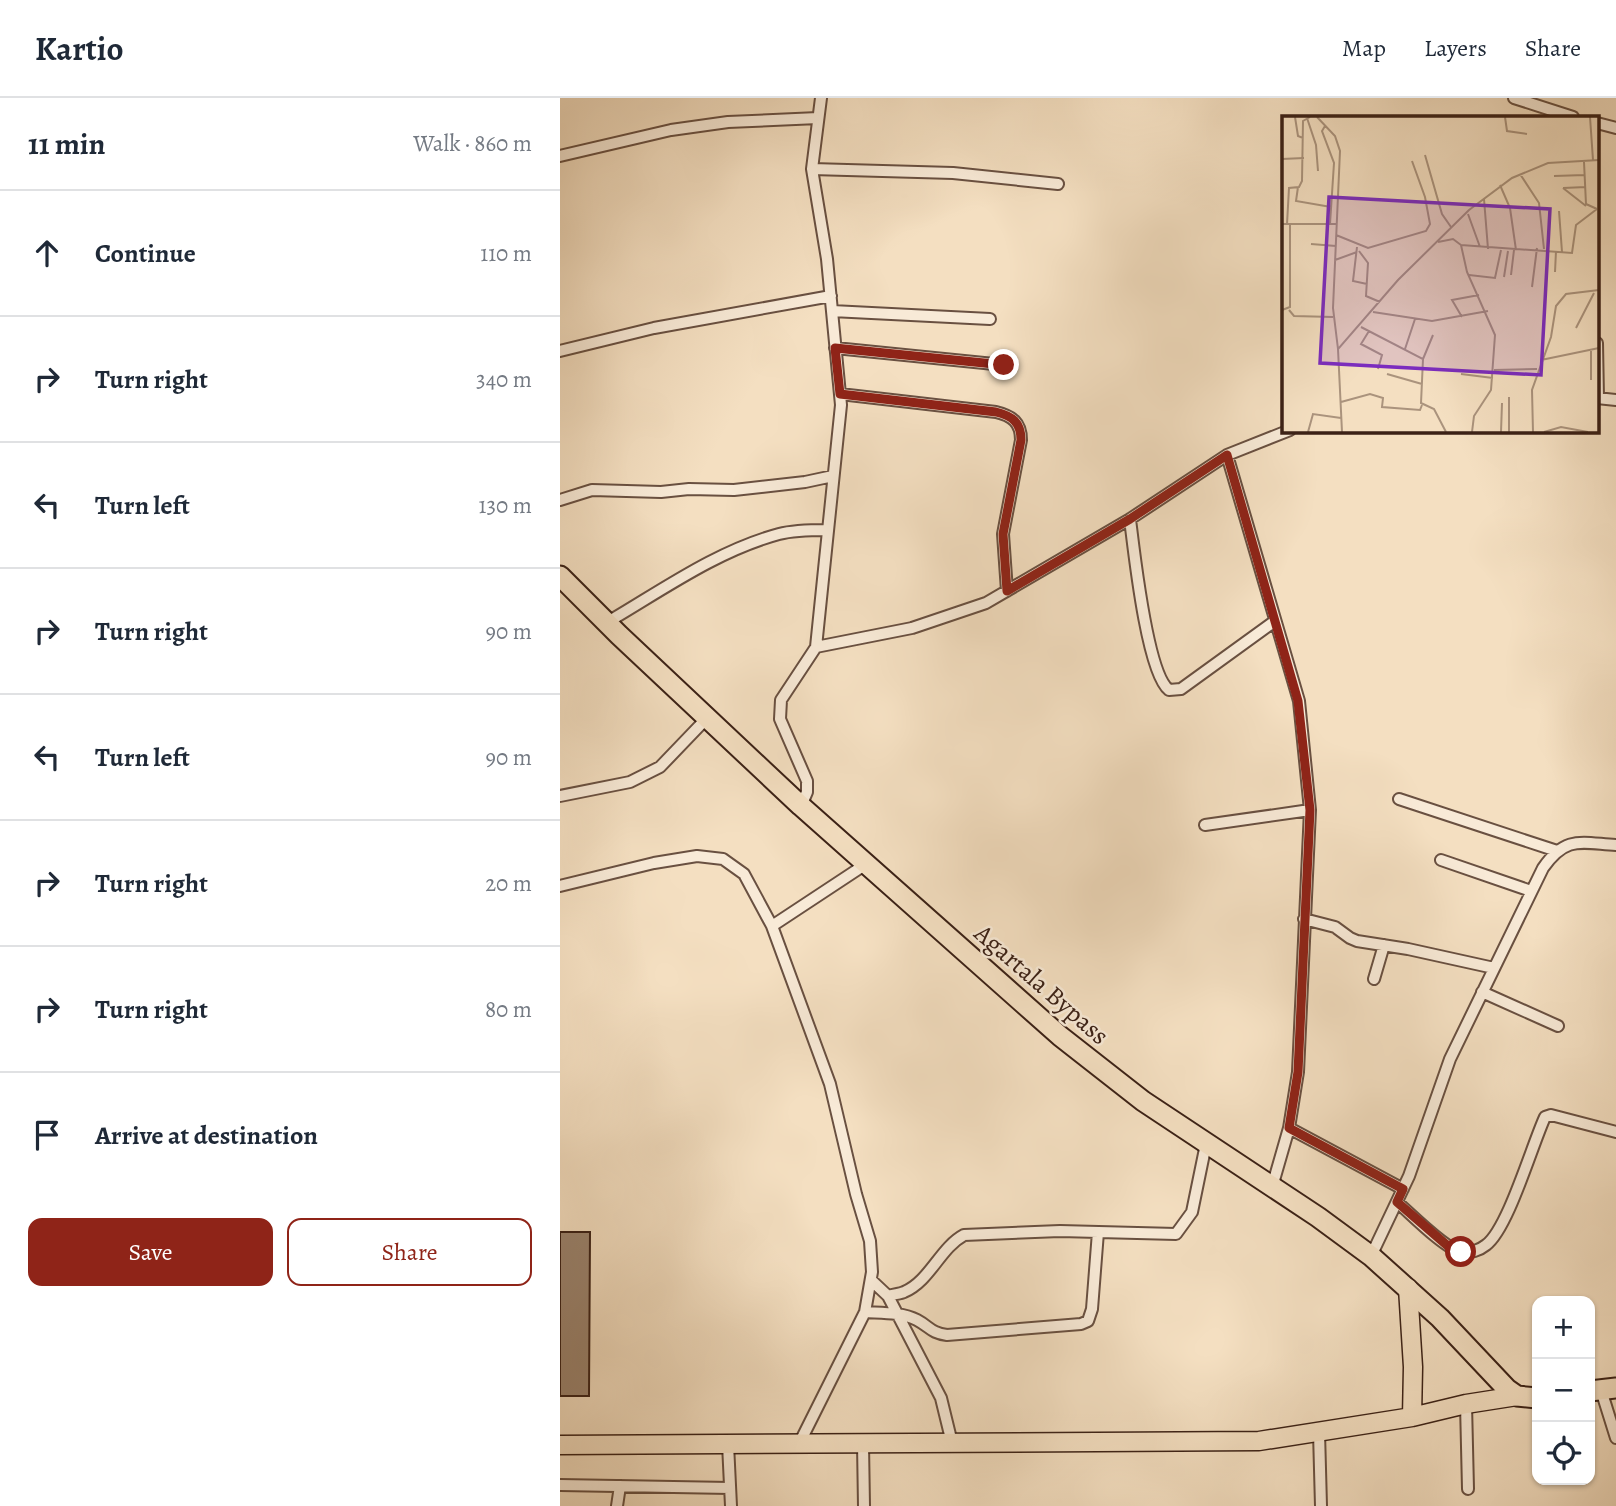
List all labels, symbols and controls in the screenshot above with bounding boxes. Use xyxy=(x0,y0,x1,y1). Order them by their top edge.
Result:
text: Kartio xyxy=(35,26,123,71)
text: Map xyxy=(1342,32,1386,64)
text: Layers xyxy=(1424,32,1487,64)
text: Share xyxy=(1525,32,1581,64)
inset map xyxy=(1282,116,1598,432)
text: 11 min xyxy=(28,124,105,164)
text: Walk · 860 m xyxy=(413,128,532,159)
icon: ahead xyxy=(28,234,66,272)
text: Continue xyxy=(95,236,196,271)
text: 110 m xyxy=(480,238,532,269)
route end xyxy=(988,349,1019,380)
icon: right xyxy=(28,360,66,398)
text: Turn right xyxy=(95,362,208,397)
text: 340 m xyxy=(476,364,532,395)
icon: left xyxy=(28,486,66,524)
text: Turn left xyxy=(95,488,190,523)
text: 130 m xyxy=(479,490,532,521)
icon: right xyxy=(28,612,66,650)
text: Turn right xyxy=(95,614,208,649)
text: 90 m xyxy=(486,616,532,647)
icon: left xyxy=(28,738,66,776)
text: Turn left xyxy=(95,740,190,775)
text: 90 m xyxy=(486,742,532,773)
icon: right xyxy=(28,864,66,902)
text: Turn right xyxy=(95,866,208,901)
text: 20 m xyxy=(485,868,532,899)
street label: Agartala Bypass xyxy=(966,915,1116,1053)
icon: right xyxy=(28,990,66,1028)
text: Turn right xyxy=(95,992,208,1027)
text: 80 m xyxy=(485,994,532,1025)
icon: arrive xyxy=(28,1116,66,1154)
text: Arrive at destination xyxy=(95,1118,318,1153)
button: Save xyxy=(28,1218,273,1286)
button: Share xyxy=(287,1218,532,1286)
route start xyxy=(1445,1236,1476,1267)
map controls xyxy=(1532,1296,1595,1485)
button: + xyxy=(1532,1296,1595,1359)
button: − xyxy=(1532,1359,1595,1422)
button: locate xyxy=(1532,1422,1595,1485)

